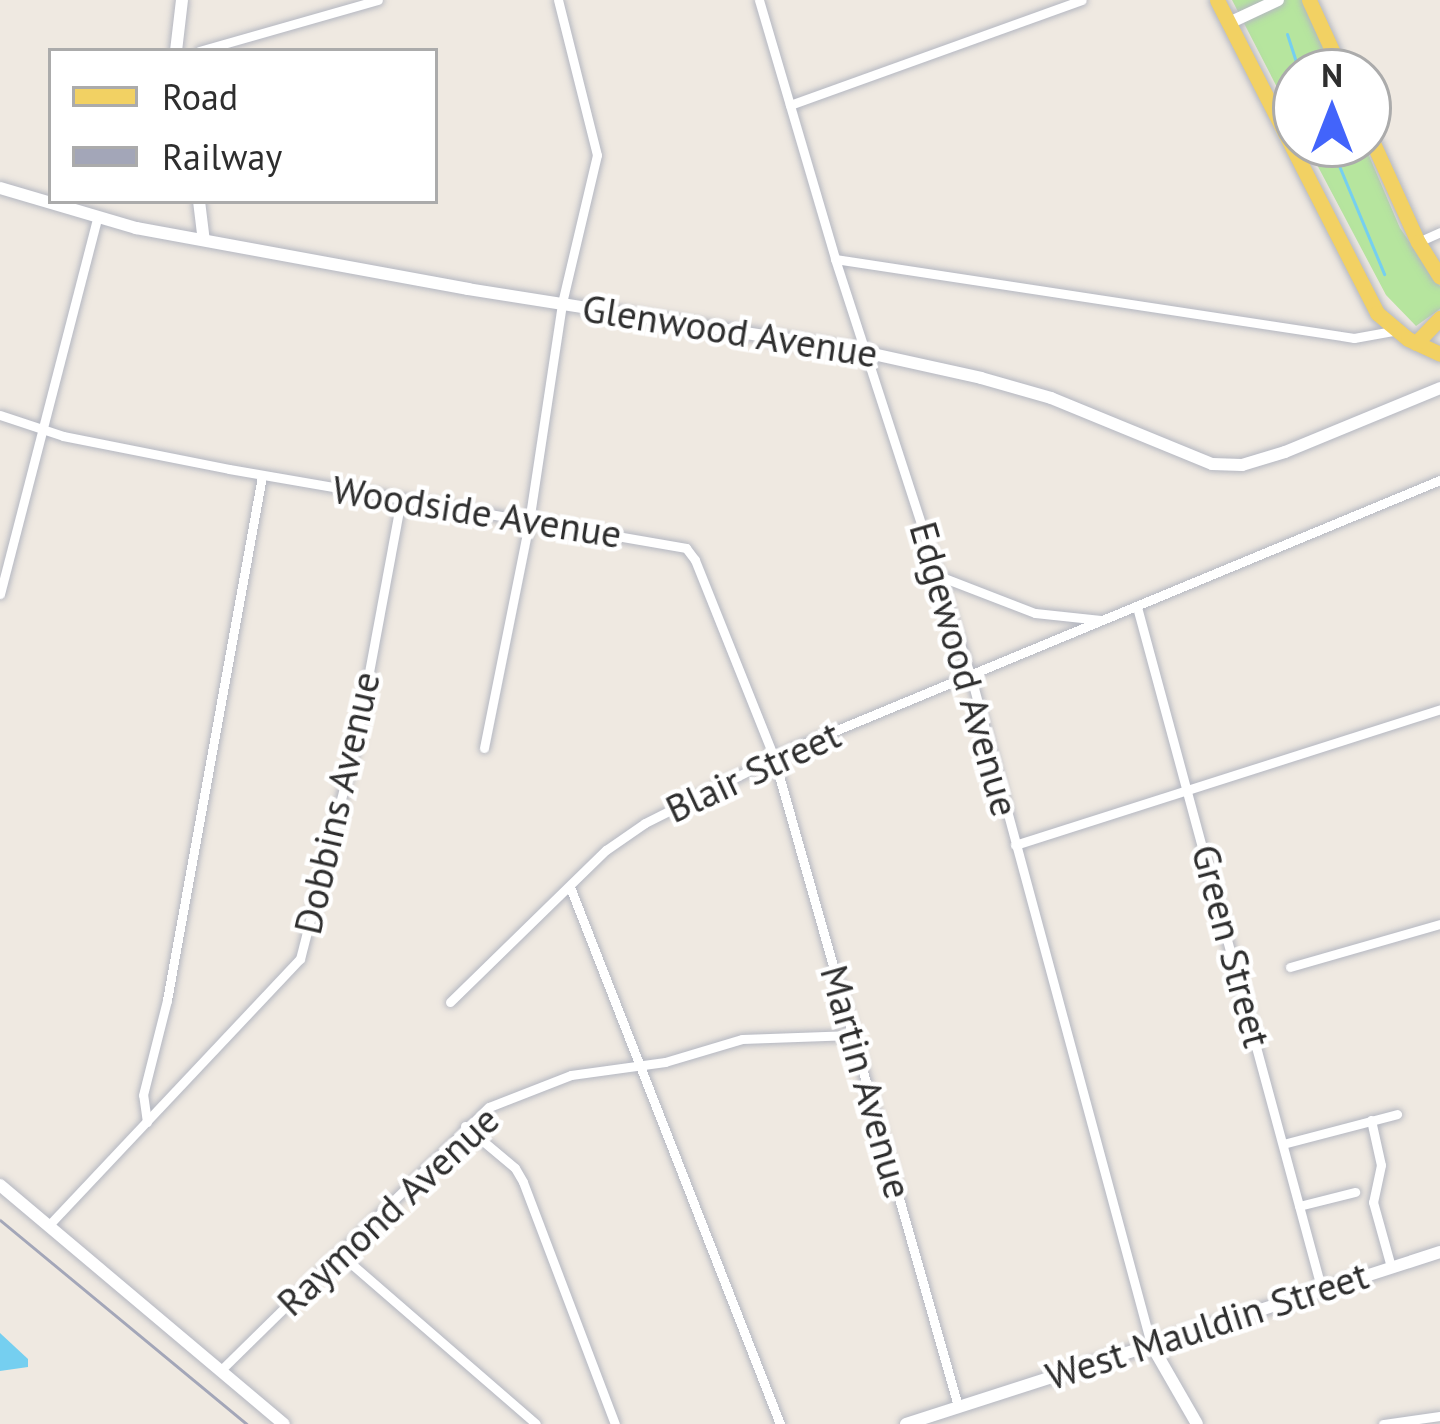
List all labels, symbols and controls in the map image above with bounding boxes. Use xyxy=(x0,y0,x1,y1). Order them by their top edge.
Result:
legend xyxy=(48,48,438,204)
north arrow xyxy=(1272,48,1392,168)
text: N xyxy=(1321,53,1343,96)
text: Road xyxy=(162,73,238,120)
text: Railway xyxy=(162,133,282,180)
street label: Glenwood Avenue xyxy=(578,284,882,378)
street label: Woodside Avenue xyxy=(328,466,626,558)
street label: Edgewood Avenue xyxy=(899,516,1029,822)
street label: Dobbins Avenue xyxy=(284,667,390,939)
street label: Blair Street xyxy=(658,711,848,833)
street label: Green Street xyxy=(1182,840,1280,1052)
street label: Martin Avenue xyxy=(810,959,922,1205)
street label: Raymond Avenue xyxy=(267,1096,509,1326)
street label: West Mauldin Street xyxy=(1040,1252,1374,1400)

